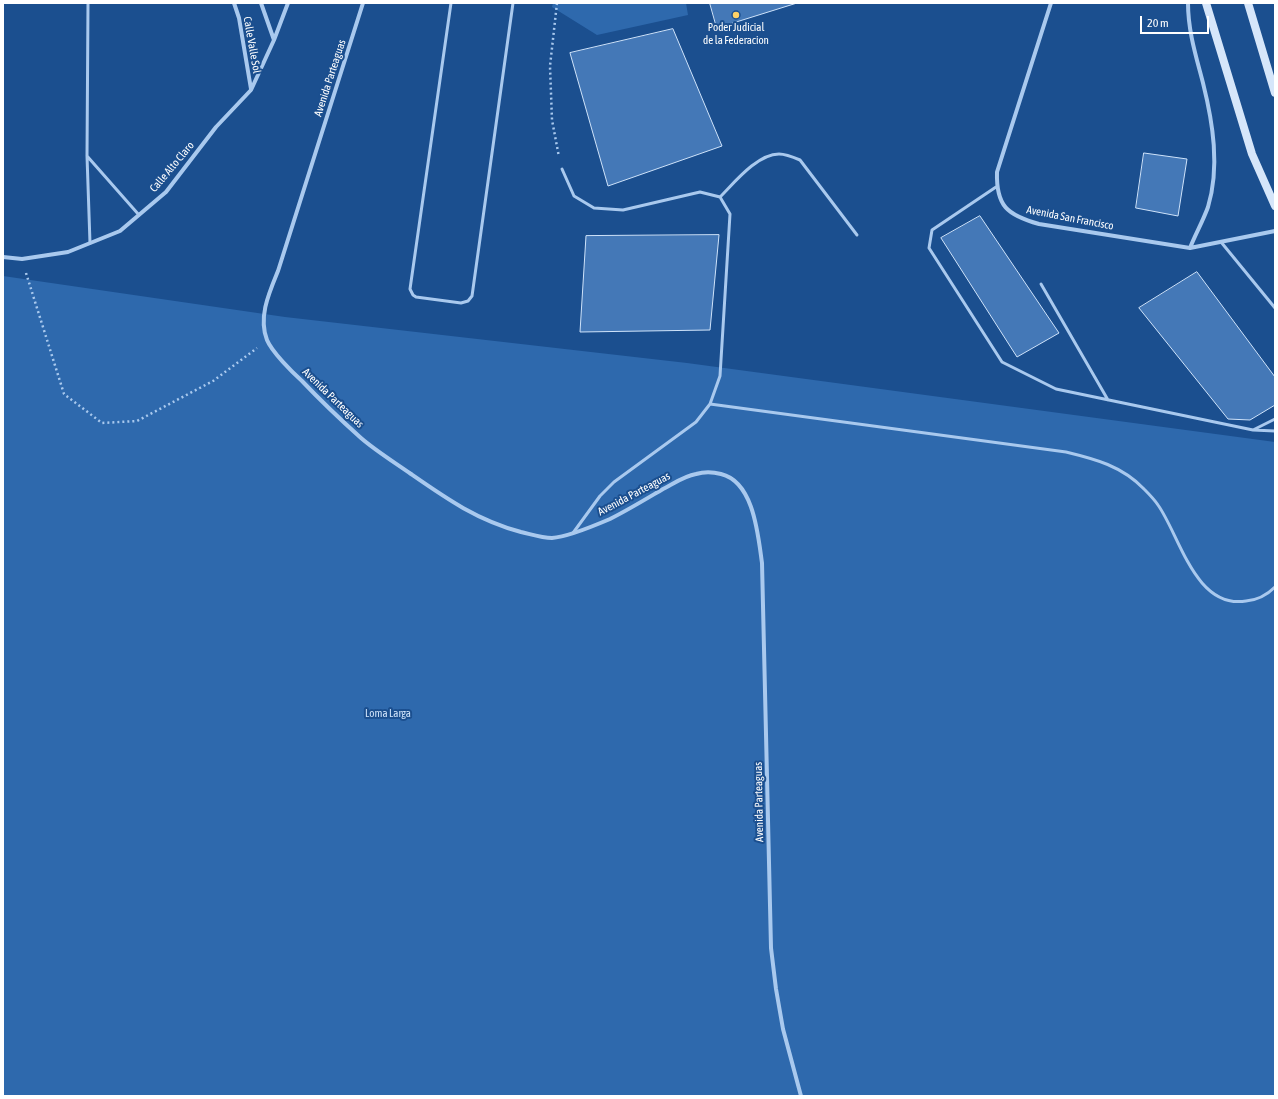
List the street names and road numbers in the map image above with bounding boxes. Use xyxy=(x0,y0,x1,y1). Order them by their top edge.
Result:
street label: Calle Valle Sol xyxy=(241,16,263,74)
street label: Avenida Parteaguas xyxy=(311,38,349,118)
street label: Calle Alto Claro xyxy=(147,139,197,195)
street label: Avenida San Francisco xyxy=(1025,203,1115,233)
street label: Avenida Parteaguas xyxy=(300,365,366,431)
street label: Avenida Parteaguas xyxy=(596,469,672,519)
street label: Avenida Parteaguas xyxy=(752,762,766,842)

